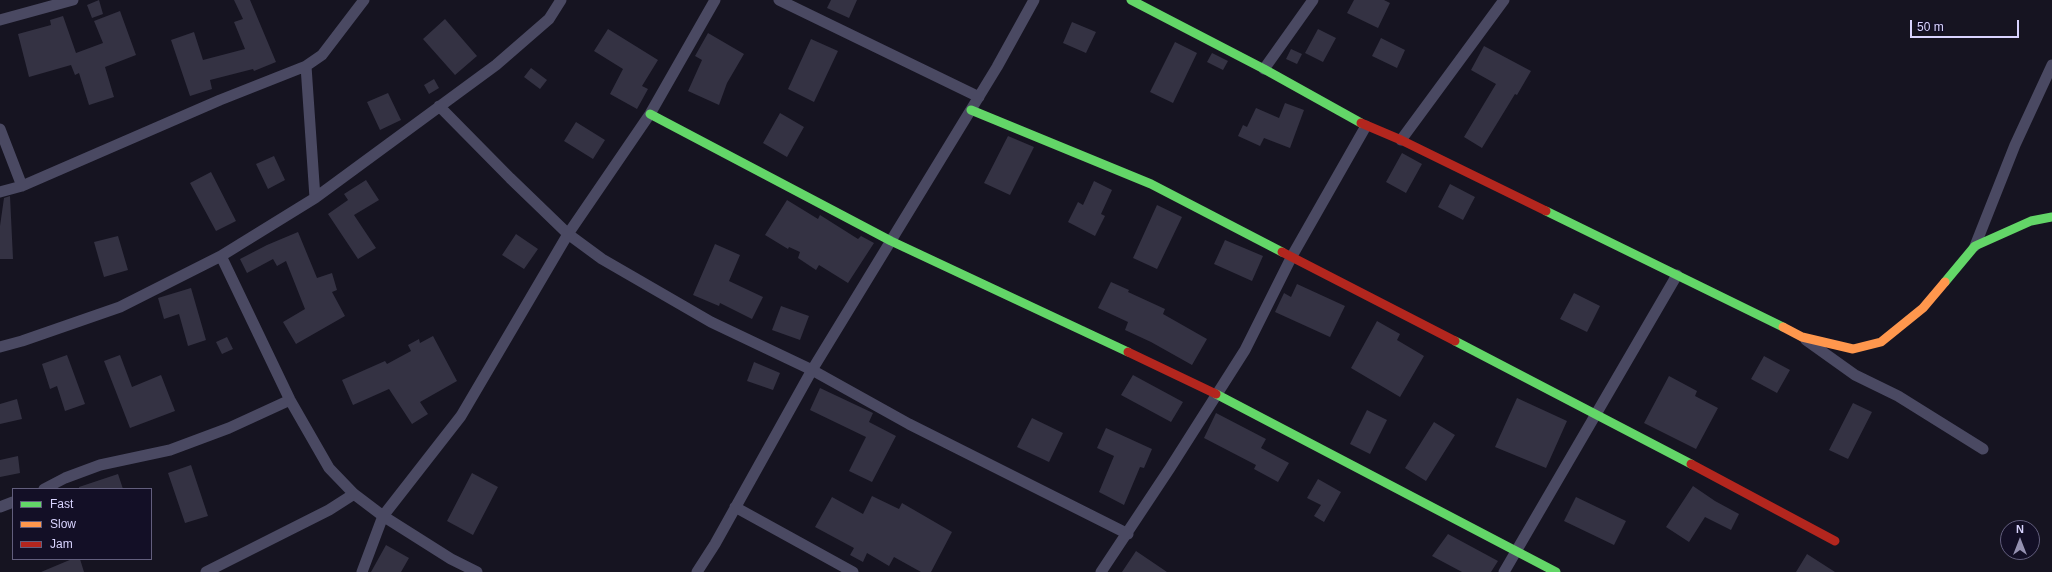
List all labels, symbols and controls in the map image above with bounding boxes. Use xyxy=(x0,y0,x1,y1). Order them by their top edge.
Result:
scale bar xyxy=(1912,12,2021,38)
text: 50 m xyxy=(1917,20,1944,34)
legend xyxy=(12,488,152,560)
text: Fast xyxy=(50,497,73,511)
text: Slow xyxy=(50,517,76,531)
north arrow xyxy=(2000,520,2040,560)
text: N xyxy=(2016,523,2024,535)
text: Jam xyxy=(50,537,73,551)

